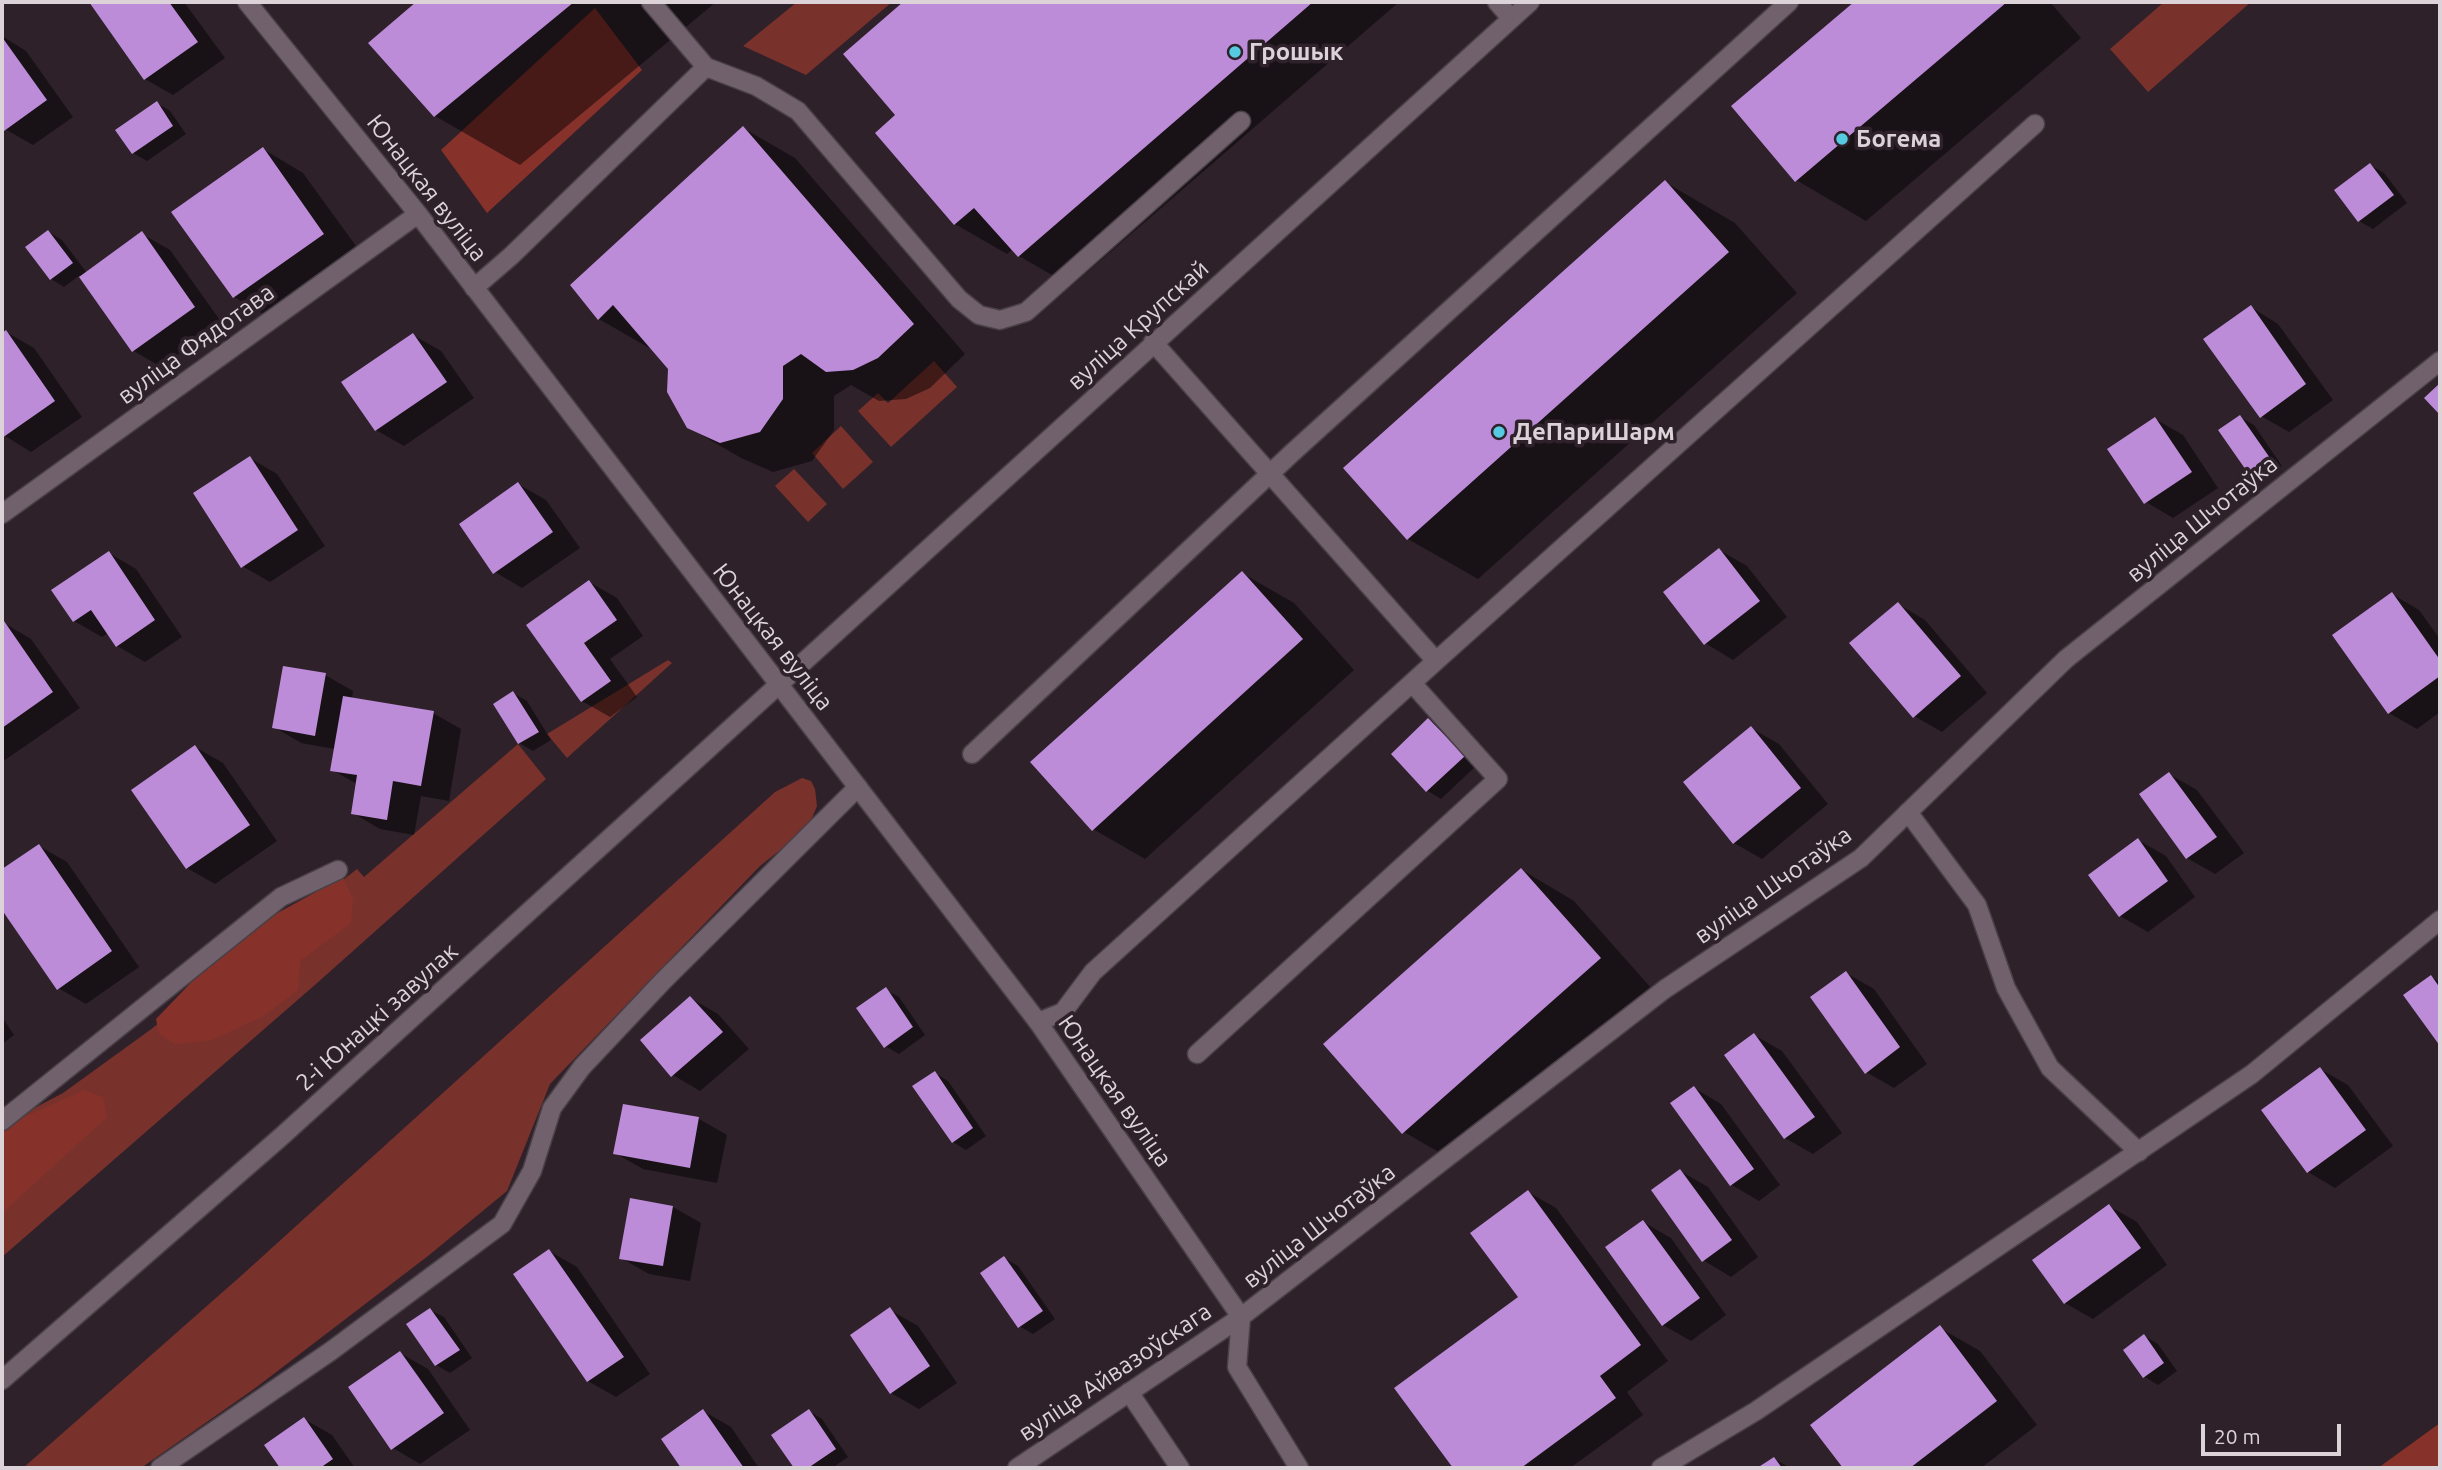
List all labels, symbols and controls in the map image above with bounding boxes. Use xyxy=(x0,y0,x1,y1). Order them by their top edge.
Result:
place label: Грошык xyxy=(1249,38,1343,66)
marker: Грошык xyxy=(1227,44,1243,60)
street label: Юнацкая вуліца xyxy=(361,109,493,267)
place label: Богема xyxy=(1856,125,1941,153)
marker: Богема xyxy=(1834,131,1850,147)
street label: вуліца Крупскай xyxy=(1061,254,1215,396)
street label: вуліца Фядотава xyxy=(112,278,280,410)
place label: ДеПариШарм xyxy=(1513,418,1675,446)
marker: ДеПариШарм xyxy=(1491,424,1507,440)
street label: вуліца Шчотаўка xyxy=(2121,450,2283,588)
street label: Юнацкая вуліца xyxy=(707,558,839,716)
street label: вуліца Шчотаўка xyxy=(1689,820,1857,950)
street label: 2-і Юнацкі завулак xyxy=(290,937,464,1097)
street label: Юнацкая вуліца xyxy=(1052,1010,1178,1172)
street label: вуліца Шчотаўка xyxy=(1237,1158,1401,1294)
street label: вуліца Айвазоўскага xyxy=(1013,1297,1217,1447)
scale bar xyxy=(2204,1410,2344,1454)
text: 20 m xyxy=(2214,1424,2261,1448)

